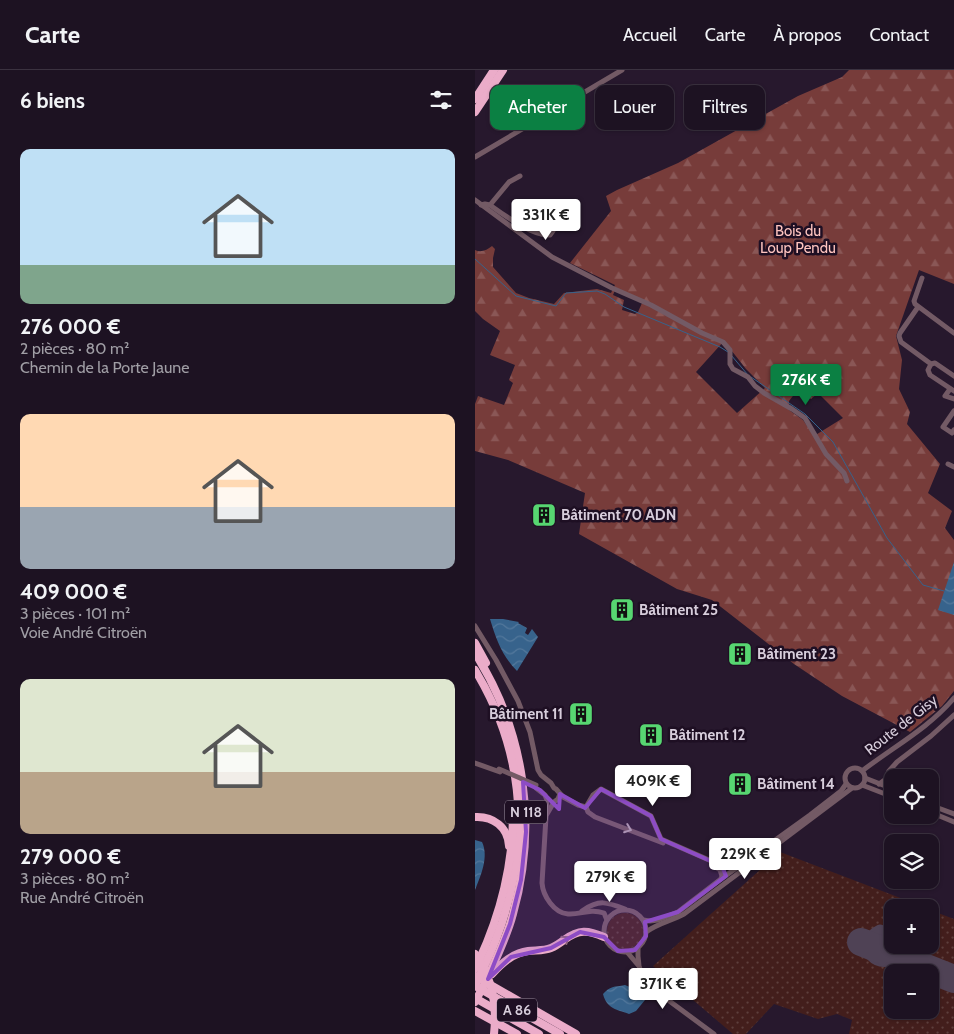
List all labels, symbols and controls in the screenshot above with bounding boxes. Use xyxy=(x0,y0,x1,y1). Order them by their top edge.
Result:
text: Carte xyxy=(25,20,80,49)
text: Accueil xyxy=(623,24,677,46)
text: Carte xyxy=(705,24,745,46)
text: À propos xyxy=(773,24,841,46)
text: Contact xyxy=(869,24,929,46)
chip: Acheter xyxy=(490,85,585,130)
chip: Louer xyxy=(595,85,674,130)
chip: Filtres xyxy=(684,85,765,130)
icon: filters xyxy=(427,86,455,114)
text: 6 biens xyxy=(20,88,85,113)
icon: home xyxy=(193,181,283,271)
pin: 331K € xyxy=(505,198,587,241)
text: 331K € xyxy=(522,205,570,224)
park label: Bois du Loup Pendu xyxy=(760,222,836,257)
text: 276 000 € xyxy=(20,314,121,339)
text: 2 pièces · 80 m² xyxy=(20,339,129,358)
text: Chemin de la Porte Jaune xyxy=(20,358,189,377)
pin: 276K € xyxy=(765,364,847,406)
text: 276K € xyxy=(781,370,831,389)
icon: home xyxy=(193,446,283,536)
building icon: Bâtiment 70 ADN xyxy=(531,502,557,528)
place label: Bâtiment 70 ADN xyxy=(561,506,676,524)
text: 409 000 € xyxy=(20,579,127,604)
building icon: Bâtiment 25 xyxy=(609,597,635,623)
place label: Bâtiment 25 xyxy=(639,601,718,619)
text: 3 pièces · 101 m² xyxy=(20,604,130,623)
text: Voie André Citroën xyxy=(20,623,147,642)
building icon: Bâtiment 23 xyxy=(727,641,753,667)
place label: Bâtiment 23 xyxy=(757,645,836,663)
street label: Route de Gisy xyxy=(861,691,941,759)
building icon: Bâtiment 11 xyxy=(568,701,594,727)
place label: Bâtiment 11 xyxy=(489,705,563,723)
icon: home xyxy=(193,711,283,801)
building icon: Bâtiment 12 xyxy=(638,722,664,748)
place label: Bâtiment 12 xyxy=(669,726,746,744)
pin: 409K € xyxy=(612,764,694,807)
map controls xyxy=(884,769,939,1019)
button: locate xyxy=(884,769,939,824)
text: 409K € xyxy=(626,771,680,790)
building icon: Bâtiment 14 xyxy=(727,771,753,797)
place label: Bâtiment 14 xyxy=(757,775,835,793)
road number: N 118 xyxy=(505,800,547,824)
one-way arrow xyxy=(623,823,631,833)
button: layers xyxy=(884,834,939,889)
pin: 229K € xyxy=(704,838,786,880)
text: 279 000 € xyxy=(20,844,121,869)
text: 229K € xyxy=(720,844,770,863)
pin: 279K € xyxy=(569,860,651,903)
text: 279K € xyxy=(585,867,635,886)
text: 3 pièces · 80 m² xyxy=(20,869,130,888)
text: Rue André Citroën xyxy=(20,888,144,907)
button: + xyxy=(884,899,939,954)
one-way arrow xyxy=(561,936,570,945)
button: − xyxy=(884,964,939,1019)
pin: 371K € xyxy=(622,968,704,1010)
text: 371K € xyxy=(640,974,686,993)
road number: A 86 xyxy=(497,998,537,1022)

